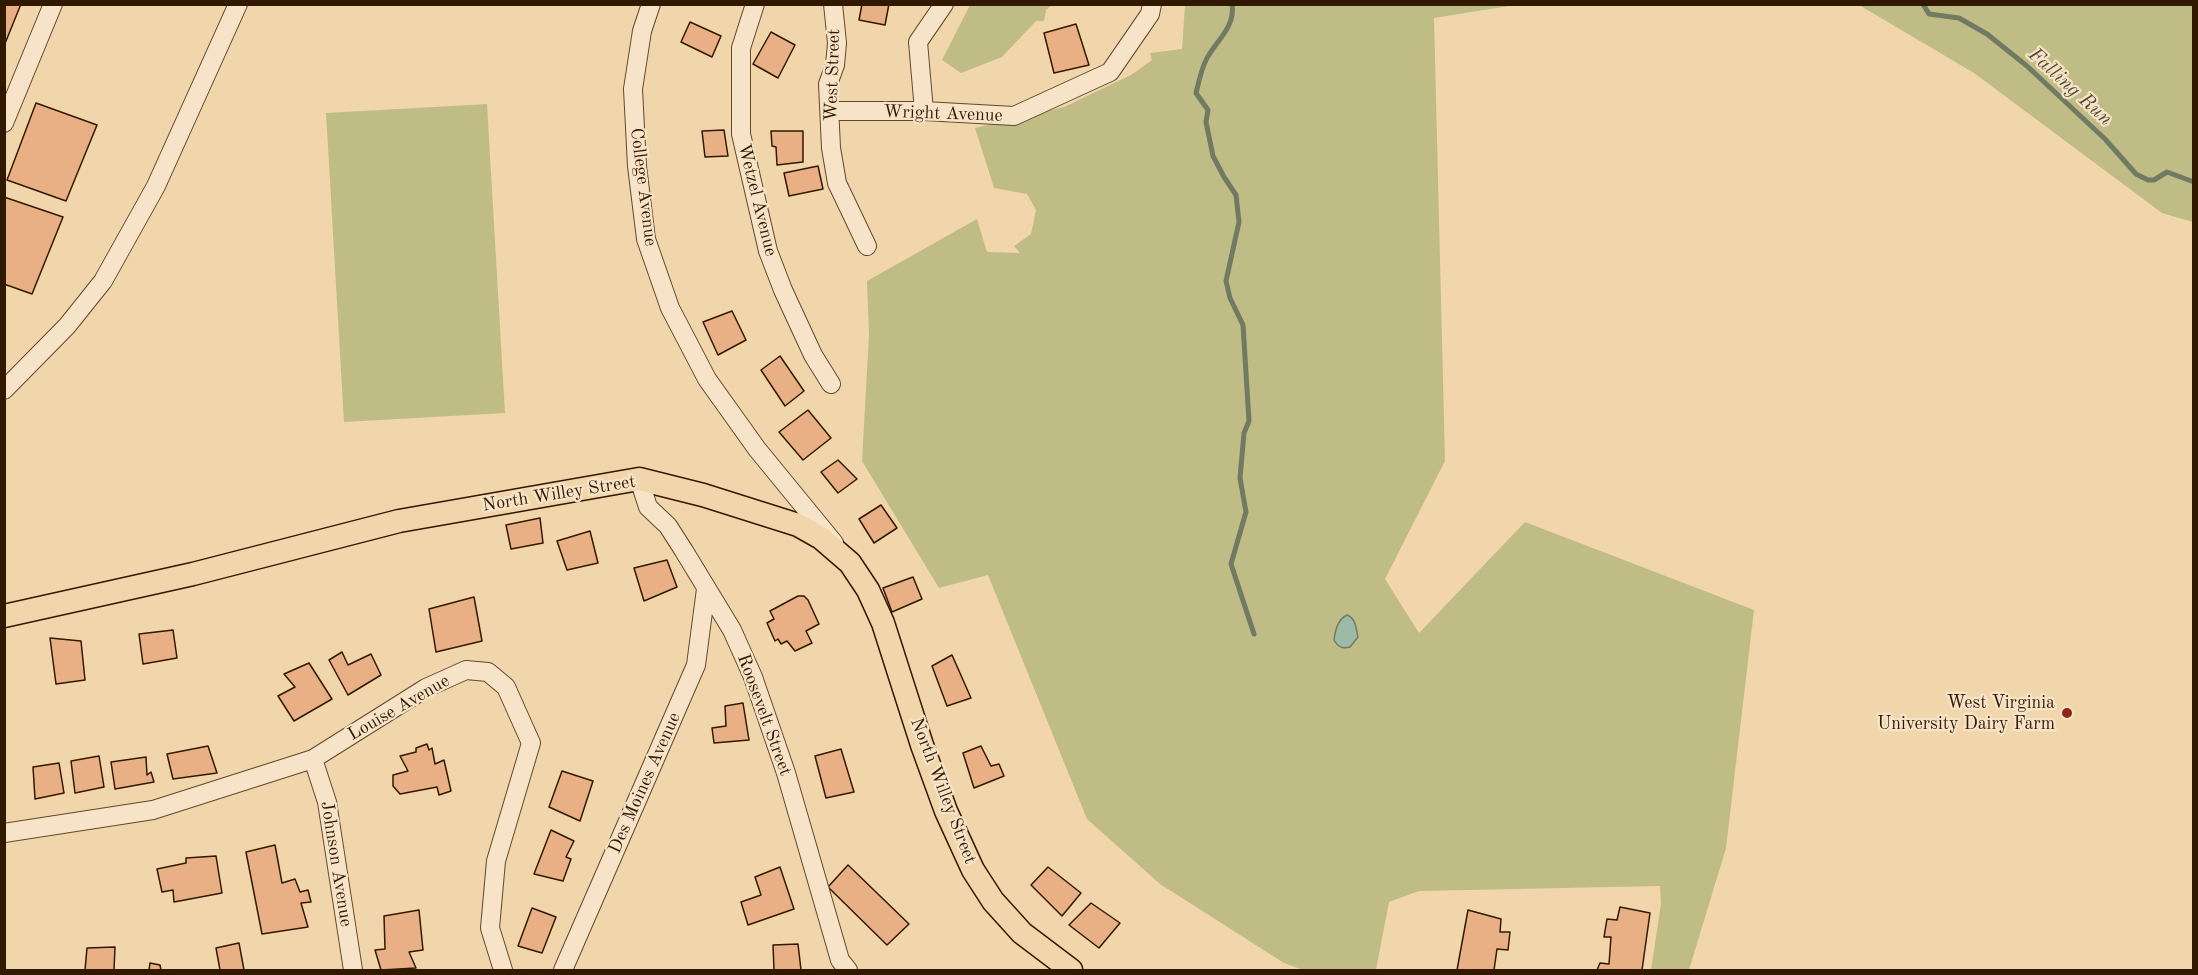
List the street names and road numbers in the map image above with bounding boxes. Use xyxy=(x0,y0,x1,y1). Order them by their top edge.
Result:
street label: West Street xyxy=(821,28,845,122)
street label: Wright Avenue xyxy=(883,101,1003,127)
street label: College Avenue xyxy=(625,127,661,247)
street label: Wetzel Avenue xyxy=(733,141,781,259)
street label: North Willey Street xyxy=(481,471,637,517)
street label: Roosevelt Street xyxy=(732,651,796,779)
street label: Louise Avenue xyxy=(344,670,454,746)
street label: Des Moines Avenue xyxy=(604,709,686,857)
street label: North Willey Street xyxy=(905,715,981,867)
street label: Johnson Avenue xyxy=(315,800,357,928)

